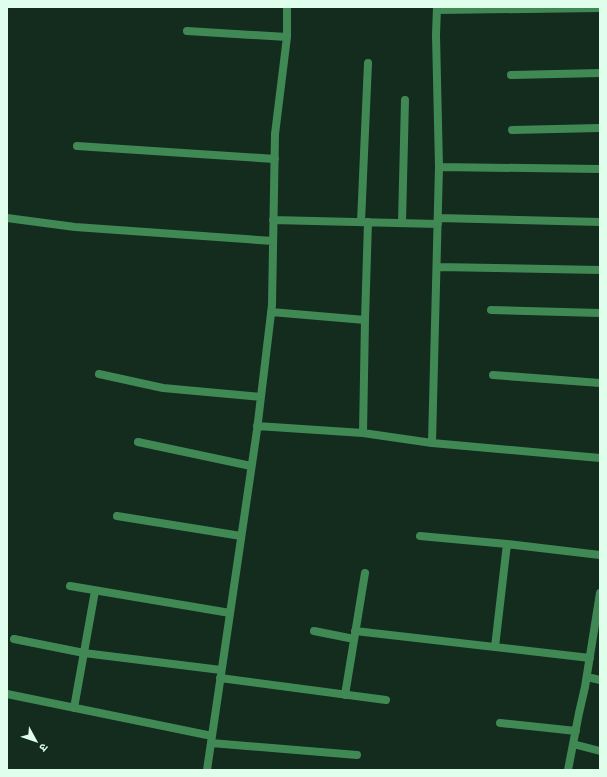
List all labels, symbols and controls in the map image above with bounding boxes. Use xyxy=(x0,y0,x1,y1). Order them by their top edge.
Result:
north arrow xyxy=(16,721,56,761)
text: उ xyxy=(36,740,52,755)

